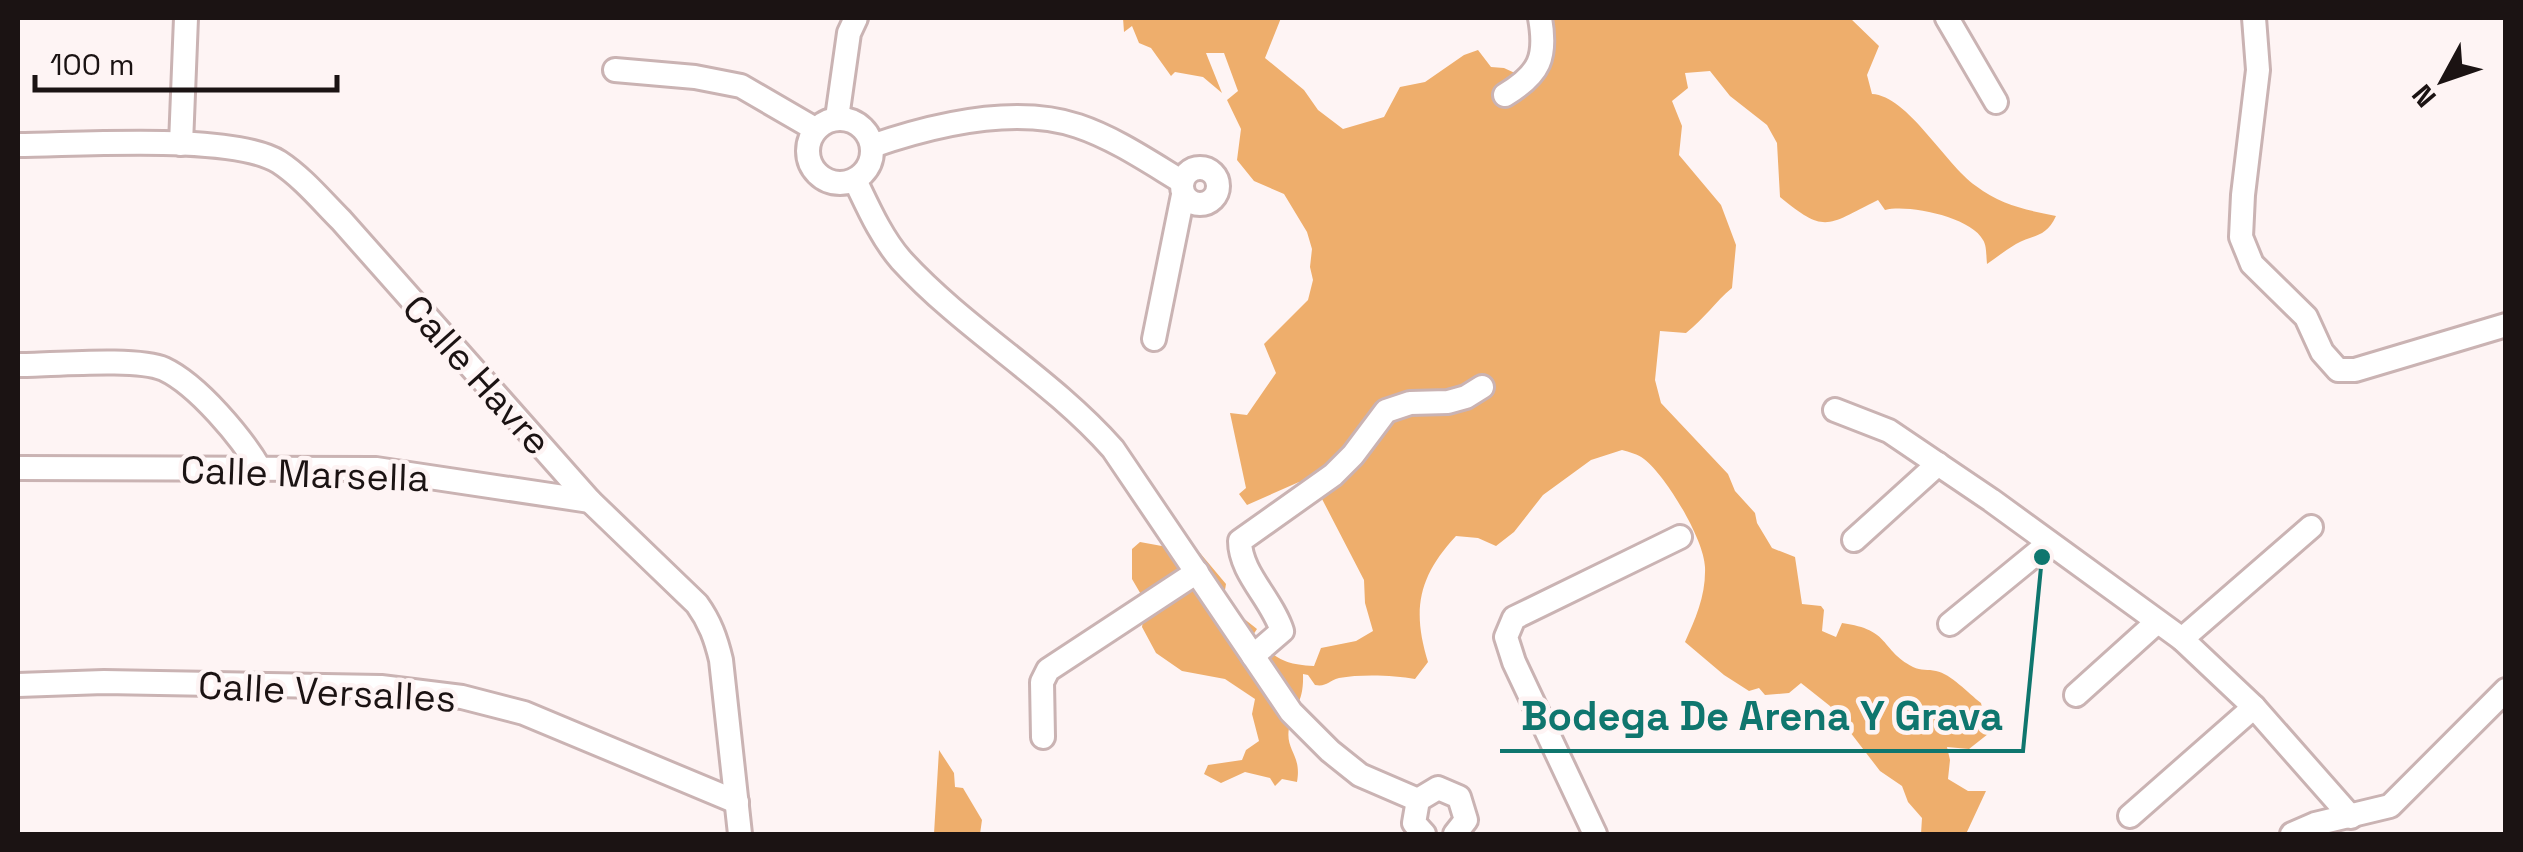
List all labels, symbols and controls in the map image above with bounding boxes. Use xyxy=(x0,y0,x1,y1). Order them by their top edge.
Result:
scale bar xyxy=(35,30,338,92)
north arrow xyxy=(2393,30,2493,130)
text: 100 m xyxy=(50,45,135,84)
text: N xyxy=(2404,77,2444,115)
street label: Calle Havre xyxy=(392,285,562,465)
street label: Calle Marsella xyxy=(180,446,430,502)
street label: Calle Versalles xyxy=(197,661,457,723)
callout: Bodega De Arena Y Grava xyxy=(1500,681,2023,751)
text: Bodega De Arena Y Grava xyxy=(1521,691,2003,742)

